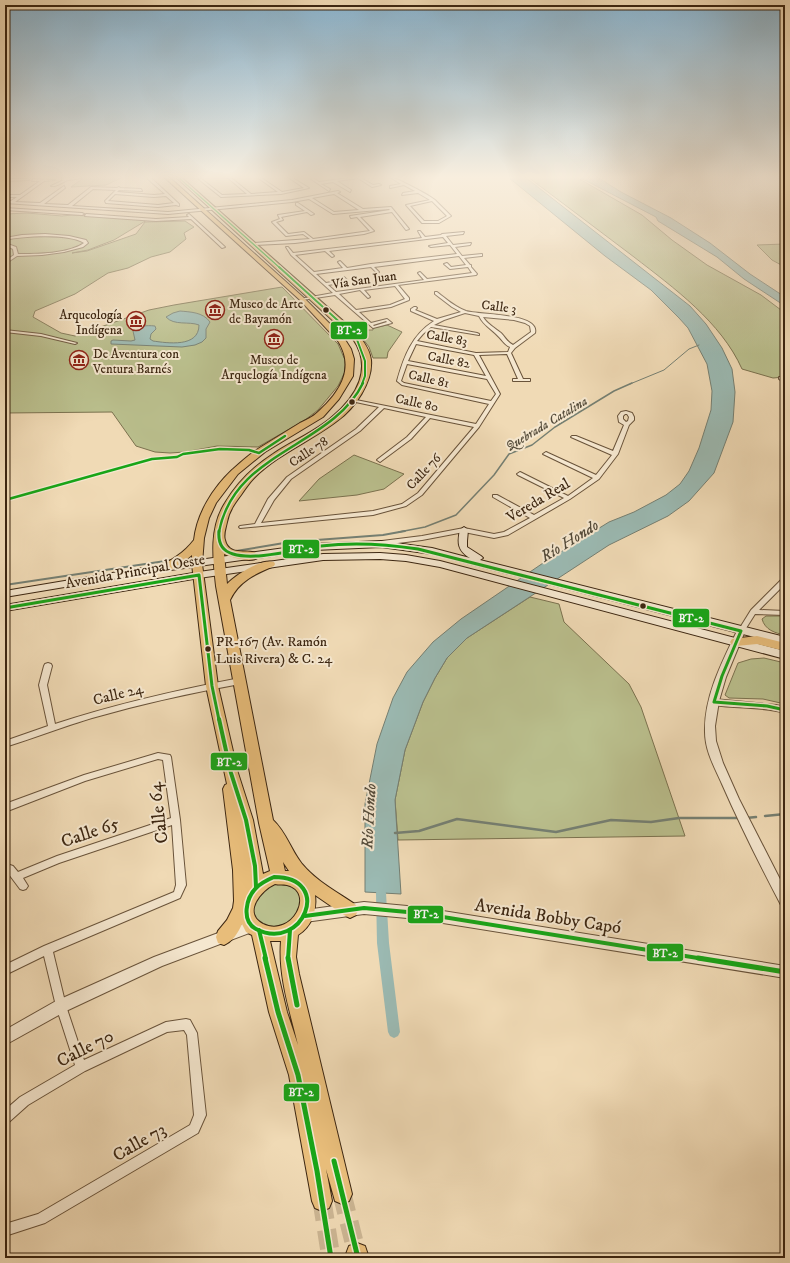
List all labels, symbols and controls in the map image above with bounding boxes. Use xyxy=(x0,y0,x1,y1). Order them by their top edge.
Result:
street label: Vía San Juan xyxy=(330,268,398,293)
place label: Museo de Arte de Bayamón xyxy=(229,296,303,327)
street label: Calle 3 xyxy=(481,297,517,317)
museum icon: Museo de Arte de Bayamón xyxy=(204,299,226,321)
unlabelled marker xyxy=(321,305,331,315)
place label: Arqueología Indígena xyxy=(59,307,122,338)
museum icon: Arqueología Indígena xyxy=(125,310,147,332)
line badge: BT-2 xyxy=(330,321,368,340)
text: BT-2 xyxy=(336,324,362,338)
street label: Calle 83 xyxy=(425,327,469,349)
museum icon: Museo de Arquelogía Indígena xyxy=(263,328,285,350)
place label: De Aventura con Ventura Barnés xyxy=(92,346,179,377)
street label: Calle 82 xyxy=(426,348,472,372)
museum icon: De Aventura con Ventura Barnés xyxy=(68,349,90,371)
place label: Museo de Arquelogía Indígena xyxy=(221,352,327,383)
street label: Calle 81 xyxy=(407,367,451,391)
street label: Calle 80 xyxy=(394,391,440,415)
water label: Quebrada Catalina xyxy=(503,393,591,455)
unlabelled marker xyxy=(347,397,357,407)
street label: Calle 78 xyxy=(286,433,331,471)
street label: Calle 76 xyxy=(403,449,445,493)
street label: Vereda Real xyxy=(502,474,574,527)
water label: Río Hondo xyxy=(536,515,603,567)
line badge: BT-2 xyxy=(282,539,320,559)
text: BT-2 xyxy=(288,543,314,557)
street label: Avenida Principal Oeste xyxy=(64,550,206,593)
unlabelled marker xyxy=(638,601,648,611)
line badge: BT-2 xyxy=(672,608,710,628)
text: BT-2 xyxy=(678,612,704,626)
place label: PR-167 (Av. Ramón Luis Rivera) & C. 24 xyxy=(216,633,333,668)
marker: PR-167 (Av. Ramón Luis Rivera) & C. 24 xyxy=(203,644,213,654)
street label: Calle 24 xyxy=(91,679,145,710)
line badge: BT-2 xyxy=(210,752,248,771)
text: BT-2 xyxy=(216,756,242,770)
street label: Calle 64 xyxy=(144,780,174,845)
water label: Río Hondo xyxy=(357,783,381,850)
street label: Calle 65 xyxy=(58,813,122,853)
street label: Avenida Bobby Capó xyxy=(473,895,623,939)
line badge: BT-2 xyxy=(407,905,444,924)
text: BT-2 xyxy=(413,908,439,922)
line badge: BT-2 xyxy=(646,943,684,962)
text: BT-2 xyxy=(652,947,678,961)
street label: Calle 70 xyxy=(53,1025,118,1073)
line badge: BT-2 xyxy=(283,1083,320,1102)
text: BT-2 xyxy=(288,1086,314,1100)
street label: Calle 73 xyxy=(109,1119,170,1167)

